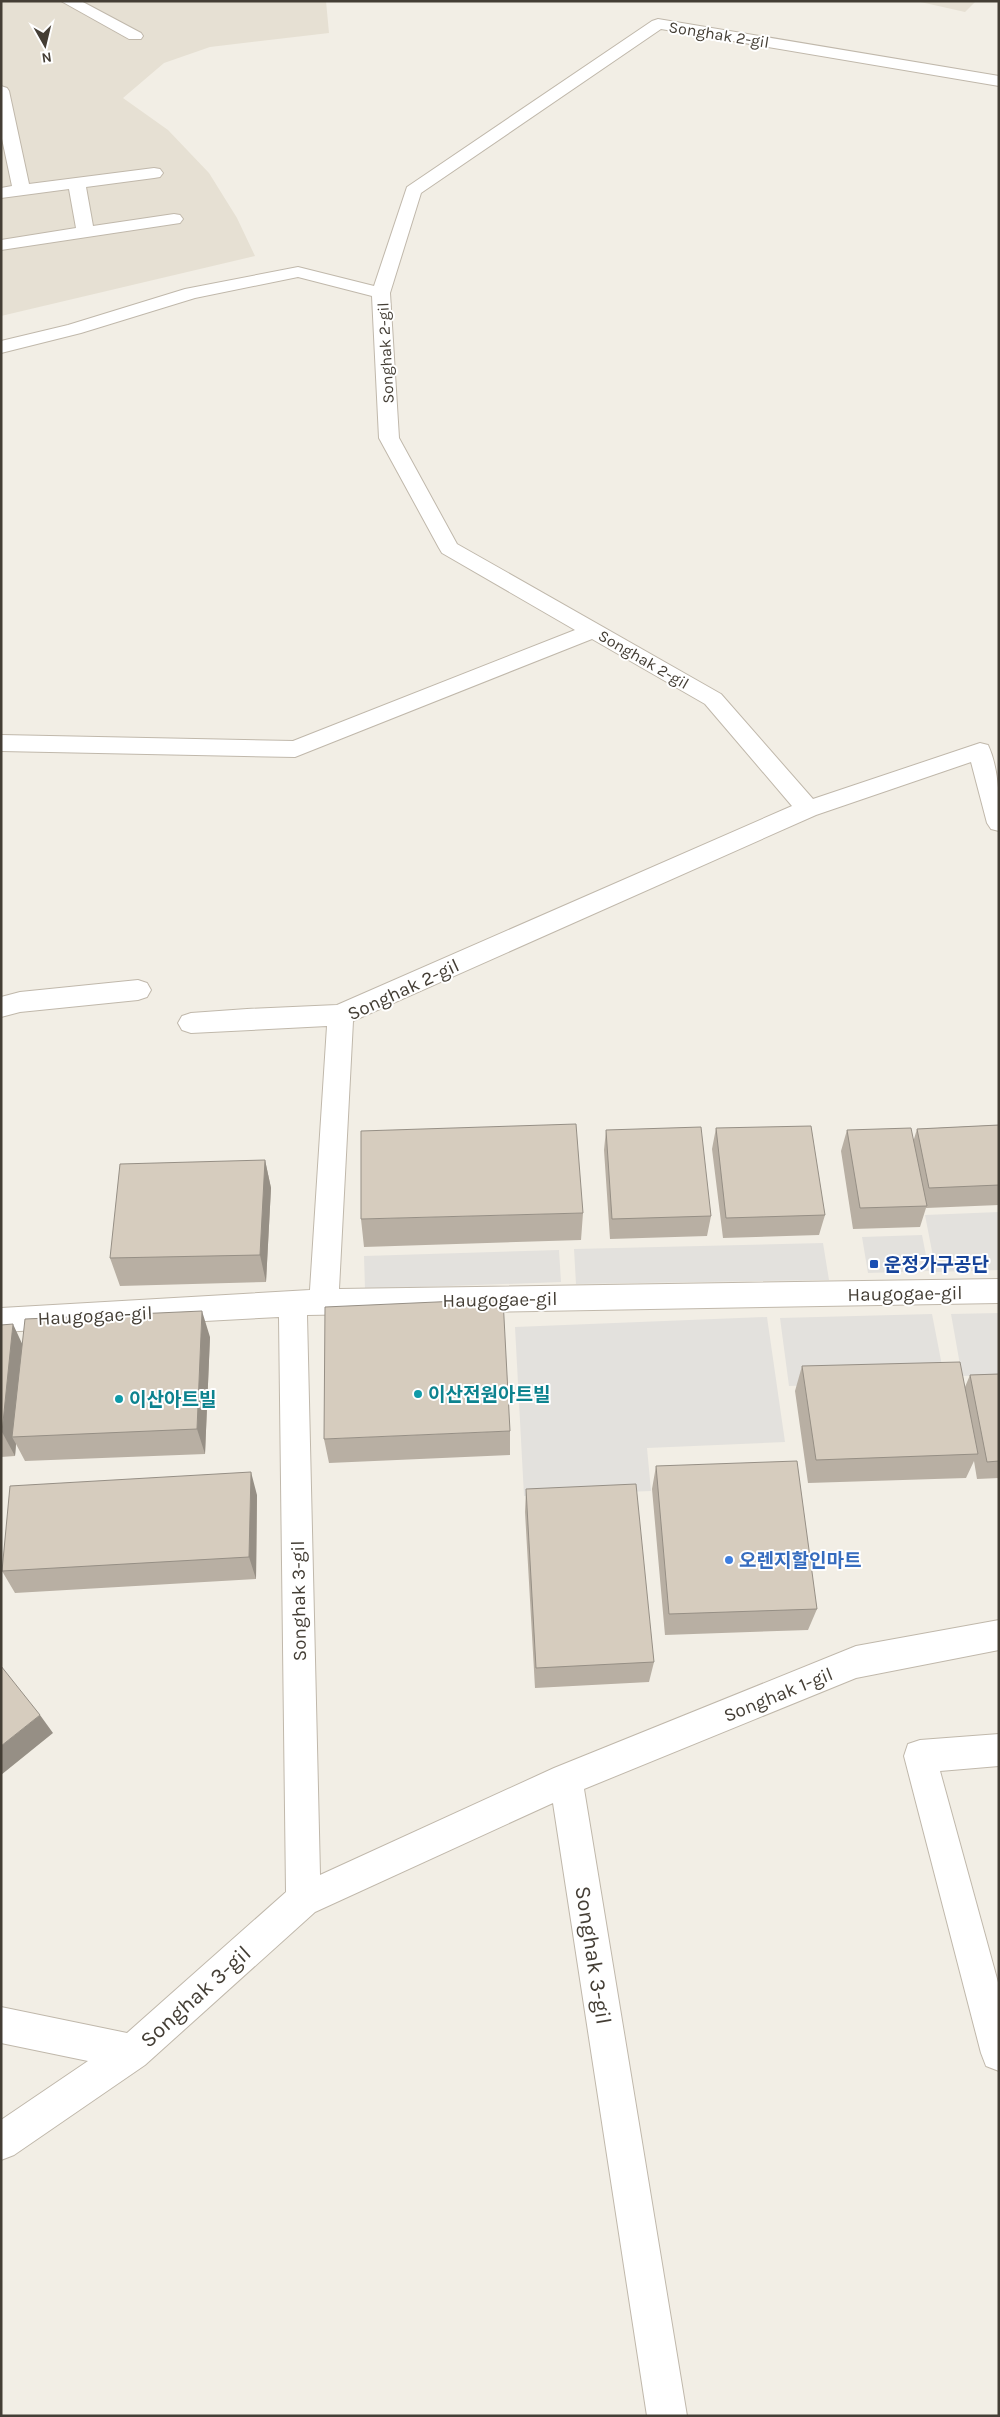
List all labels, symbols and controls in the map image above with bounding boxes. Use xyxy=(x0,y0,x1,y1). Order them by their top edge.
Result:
street label: Songhak 2-gil xyxy=(667,17,771,52)
north arrow xyxy=(20,20,70,70)
text: N xyxy=(41,48,53,66)
street label: Songhak 2-gil xyxy=(373,302,398,404)
street label: Songhak 2-gil xyxy=(595,626,692,693)
street label: Songhak 2-gil xyxy=(344,954,463,1025)
place label: 운정가구공단 xyxy=(884,1254,989,1276)
marker: 운정가구공단 xyxy=(868,1258,880,1270)
street label: Haugogae-gil xyxy=(847,1282,963,1306)
street label: Haugogae-gil xyxy=(442,1288,558,1312)
street label: Haugogae-gil xyxy=(37,1302,153,1330)
place label: 이산전원아트빌 xyxy=(428,1384,550,1406)
marker: 이산전원아트빌 xyxy=(412,1388,424,1400)
place label: 이산아트빌 xyxy=(129,1389,216,1411)
marker: 이산아트빌 xyxy=(113,1393,125,1405)
street label: Songhak 3-gil xyxy=(287,1540,311,1662)
place label: 오렌지할인마트 xyxy=(739,1550,861,1572)
marker: 오렌지할인마트 xyxy=(723,1554,735,1566)
street label: Songhak 1-gil xyxy=(721,1663,836,1727)
street label: Songhak 3-gil xyxy=(569,1884,617,2026)
street label: Songhak 3-gil xyxy=(135,1940,256,2053)

